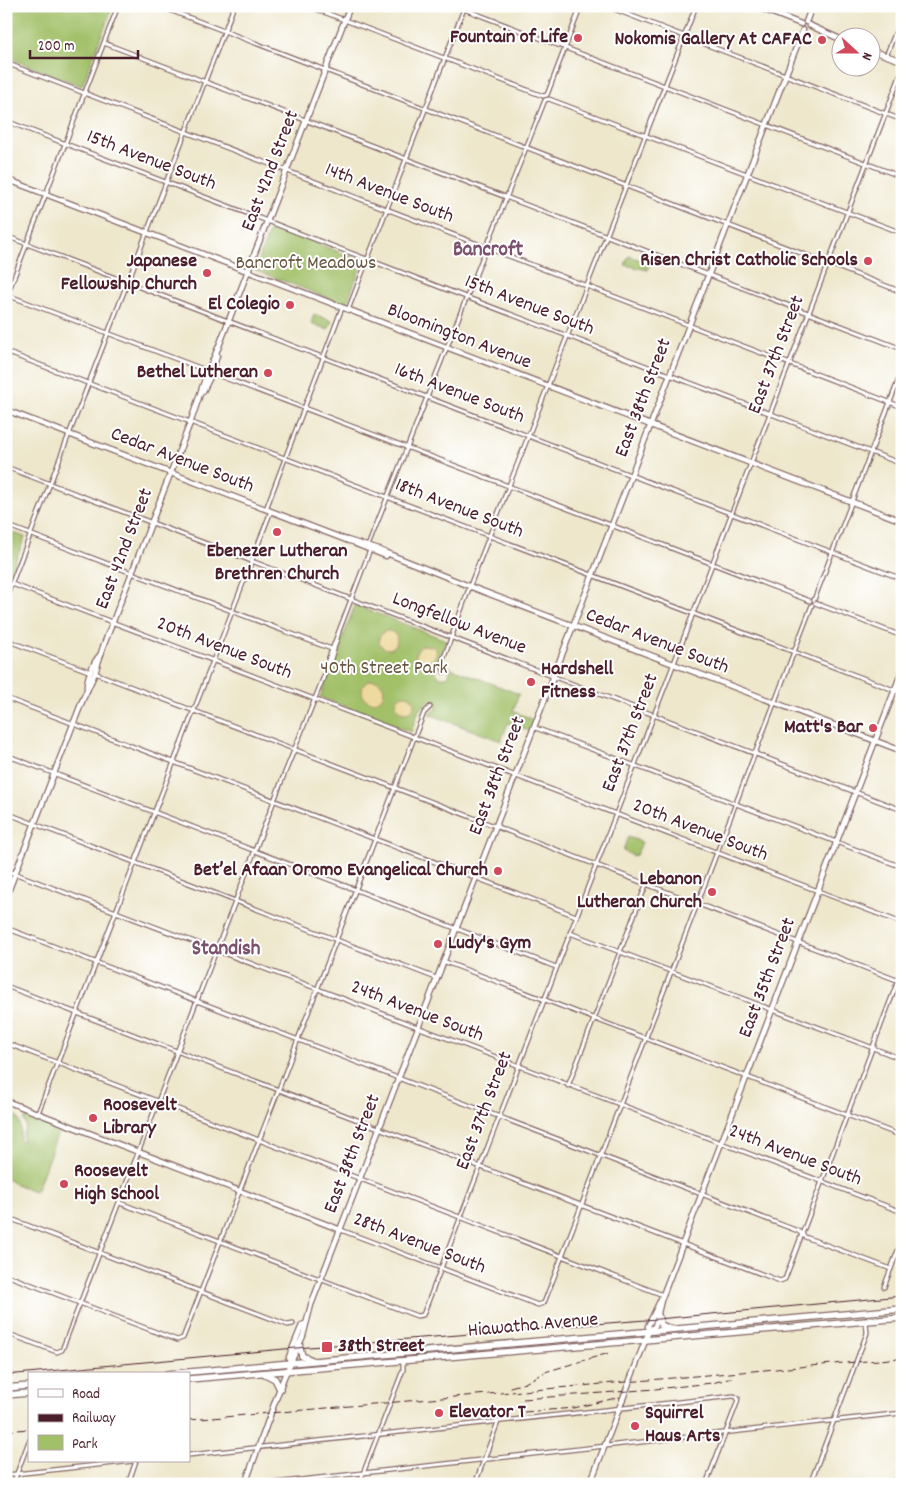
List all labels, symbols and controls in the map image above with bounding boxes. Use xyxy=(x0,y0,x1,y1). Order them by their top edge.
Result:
place label: Fountain of Life xyxy=(450,24,568,52)
place label: Nokomis Gallery At CAFAC xyxy=(614,26,812,54)
scale bar xyxy=(30,28,138,60)
north arrow xyxy=(830,28,880,78)
marker: Fountain of Life xyxy=(572,32,584,44)
marker: Nokomis Gallery At CAFAC xyxy=(816,34,828,46)
text: 200 m xyxy=(38,36,75,58)
text: N xyxy=(856,49,877,63)
street label: East 42nd Street xyxy=(235,106,307,236)
street label: 15th Avenue South xyxy=(82,123,220,199)
street label: 14th Avenue South xyxy=(321,157,457,231)
district label: Bancroft xyxy=(453,236,523,266)
place label: Risen Christ Catholic Schools xyxy=(640,247,858,275)
place label: Japanese Fellowship Church xyxy=(61,248,197,299)
park label: Bancroft Meadows xyxy=(236,250,376,278)
marker: Risen Christ Catholic Schools xyxy=(862,255,874,267)
marker: Japanese Fellowship Church xyxy=(201,267,213,279)
street label: 15th Avenue South xyxy=(460,268,598,344)
place label: El Colegio xyxy=(208,291,280,319)
street label: East 37th Street xyxy=(742,292,812,418)
street label: Bloomington Avenue xyxy=(383,297,535,377)
marker: El Colegio xyxy=(284,299,296,311)
street label: East 38th Street xyxy=(608,334,680,462)
street label: 16th Avenue South xyxy=(390,356,528,432)
place label: Bethel Lutheran xyxy=(137,359,258,387)
marker: Bethel Lutheran xyxy=(262,367,274,379)
street label: Cedar Avenue South xyxy=(106,421,258,501)
street label: 18th Avenue South xyxy=(391,472,527,546)
street label: East 42nd Street xyxy=(89,484,161,614)
marker: Ebenezer Lutheran Brethren Church xyxy=(271,526,283,538)
place label: Ebenezer Lutheran Brethren Church xyxy=(206,538,348,589)
street label: Longfellow Avenue xyxy=(388,586,530,662)
street label: Cedar Avenue South xyxy=(581,602,733,682)
street label: 20th Avenue South xyxy=(152,610,296,688)
park label: 40th Street Park xyxy=(320,655,448,683)
place label: Hardshell Fitness xyxy=(541,656,614,707)
street label: East 37th Street xyxy=(596,670,666,796)
marker: Hardshell Fitness xyxy=(525,676,537,688)
street label: East 38th Street xyxy=(462,712,534,840)
place label: Matt's Bar xyxy=(784,714,864,742)
marker: Matt's Bar xyxy=(867,722,879,734)
street label: 20th Avenue South xyxy=(628,792,772,870)
place label: Bet’el Afaan Oromo Evangelical Church xyxy=(194,857,488,885)
marker: Bet’el Afaan Oromo Evangelical Church xyxy=(492,865,504,877)
place label: Lebanon Lutheran Church xyxy=(577,866,702,917)
marker: Lebanon Lutheran Church xyxy=(706,886,718,898)
street label: East 35th Street xyxy=(732,914,804,1042)
place label: Ludy's Gym xyxy=(448,930,531,958)
district label: Standish xyxy=(192,935,261,965)
marker: Ludy's Gym xyxy=(432,938,444,950)
street label: 24th Avenue South xyxy=(346,974,488,1050)
street label: East 37th Street xyxy=(450,1048,520,1174)
street label: East 38th Street xyxy=(317,1090,389,1218)
place label: Roosevelt Library xyxy=(103,1092,178,1143)
marker: Roosevelt Library xyxy=(87,1112,99,1124)
street label: 24th Avenue South xyxy=(724,1118,866,1194)
place label: Roosevelt High School xyxy=(74,1158,159,1209)
marker: Roosevelt High School xyxy=(58,1178,70,1190)
street label: 28th Avenue South xyxy=(349,1206,489,1282)
street label: Hiawatha Avenue xyxy=(467,1306,600,1346)
place label: 38th Street xyxy=(338,1333,425,1361)
marker: 38th Street xyxy=(320,1340,334,1354)
legend xyxy=(28,1372,190,1462)
text: Road xyxy=(72,1384,100,1406)
place label: Elevator T xyxy=(449,1399,527,1427)
place label: Squirrel Haus Arts xyxy=(645,1400,720,1451)
marker: Elevator T xyxy=(433,1407,445,1419)
text: Railway xyxy=(72,1408,116,1430)
marker: Squirrel Haus Arts xyxy=(629,1420,641,1432)
text: Park xyxy=(72,1434,98,1456)

